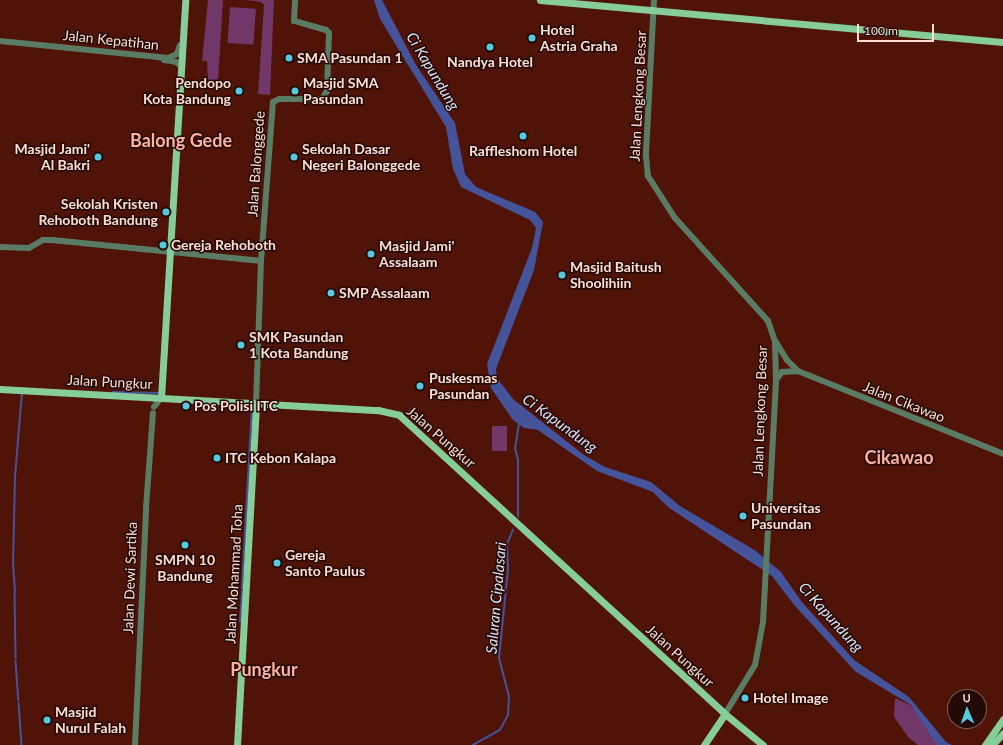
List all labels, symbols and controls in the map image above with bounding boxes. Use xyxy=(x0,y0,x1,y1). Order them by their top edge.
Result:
scale bar xyxy=(859,16,936,42)
place label: Hotel Astria Graha xyxy=(540,22,618,54)
text: 100 m xyxy=(864,23,898,38)
street label: Jalan Kepatihan xyxy=(62,27,160,53)
water label: Ci Kapundung xyxy=(403,29,463,113)
street label: Jalan Lengkong Besar xyxy=(626,30,650,162)
marker: Hotel Astria Graha xyxy=(527,33,537,43)
marker: Nandya Hotel xyxy=(485,42,495,52)
place label: SMA Pasundan 1 xyxy=(297,50,403,66)
marker: SMA Pasundan 1 xyxy=(284,53,294,63)
place label: Nandya Hotel xyxy=(447,54,533,70)
place label: Pendopo Kota Bandung xyxy=(143,75,231,108)
place label: Masjid SMA Pasundan xyxy=(303,75,378,108)
marker: Pendopo Kota Bandung xyxy=(234,86,244,96)
marker: Masjid SMA Pasundan xyxy=(290,86,300,96)
street label: Jalan Balonggede xyxy=(244,110,268,218)
district label: Balong Gede xyxy=(130,129,232,151)
marker: Raffleshom Hotel xyxy=(518,131,528,141)
place label: Masjid Jami' Al Bakri xyxy=(14,141,90,174)
place label: Sekolah Dasar Negeri Balonggede xyxy=(302,141,420,174)
place label: Raffleshom Hotel xyxy=(469,143,577,159)
marker: Masjid Jami' Al Bakri xyxy=(93,152,103,162)
marker: Sekolah Dasar Negeri Balonggede xyxy=(289,152,299,162)
place label: Sekolah Kristen Rehoboth Bandung xyxy=(38,196,158,228)
marker: Sekolah Kristen Rehoboth Bandung xyxy=(161,207,171,217)
place label: Gereja Rehoboth xyxy=(171,237,276,253)
place label: Masjid Jami' Assalaam xyxy=(379,238,455,270)
marker: Gereja Rehoboth xyxy=(158,240,168,250)
marker: Masjid Jami' Assalaam xyxy=(366,249,376,259)
place label: Masjid Baitush Shoolihiin xyxy=(570,259,662,292)
marker: Masjid Baitush Shoolihiin xyxy=(557,270,567,280)
place label: SMP Assalaam xyxy=(339,285,431,301)
marker: SMP Assalaam xyxy=(326,288,336,298)
place label: SMK Pasundan 1 Kota Bandung xyxy=(249,329,348,362)
marker: SMK Pasundan 1 Kota Bandung xyxy=(236,340,246,350)
street label: Jalan Lengkong Besar xyxy=(749,345,771,477)
place label: Puskesmas Pasundan xyxy=(429,370,497,402)
street label: Jalan Pungkur xyxy=(67,371,153,393)
street label: Jalan Cikawao xyxy=(861,378,947,426)
marker: Puskesmas Pasundan xyxy=(414,380,426,392)
water label: Ci Kapundung xyxy=(519,390,601,456)
place label: Pos Polisi ITC xyxy=(194,398,278,414)
marker: Pos Polisi ITC xyxy=(181,401,191,411)
street label: Jalan Pungkur xyxy=(403,403,479,471)
district label: Cikawao xyxy=(865,446,933,468)
place label: ITC Kebon Kalapa xyxy=(225,450,336,466)
marker: ITC Kebon Kalapa xyxy=(212,453,222,463)
place label: Universitas Pasundan xyxy=(751,500,821,532)
street label: Jalan Mohammad Toha xyxy=(222,503,246,645)
marker: Universitas Pasundan xyxy=(738,511,748,521)
street label: Jalan Dewi Sartika xyxy=(120,522,140,634)
marker: SMPN 10 Bandung xyxy=(180,540,190,550)
water label: Saluran Cipalasari xyxy=(482,541,510,655)
place label: Gereja Santo Paulus xyxy=(285,547,365,580)
place label: SMPN 10 Bandung xyxy=(155,552,215,584)
marker: Gereja Santo Paulus xyxy=(272,558,282,568)
water label: Ci Kapundung xyxy=(795,578,867,656)
street label: Jalan Pungkur xyxy=(643,621,717,691)
district label: Pungkur xyxy=(230,658,298,680)
north arrow xyxy=(947,689,987,729)
place label: Hotel Image xyxy=(753,690,829,706)
text: U xyxy=(962,691,971,704)
marker: Hotel Image xyxy=(740,693,750,703)
place label: Masjid Nurul Falah xyxy=(55,704,126,736)
marker: Masjid Nurul Falah xyxy=(42,715,52,725)

